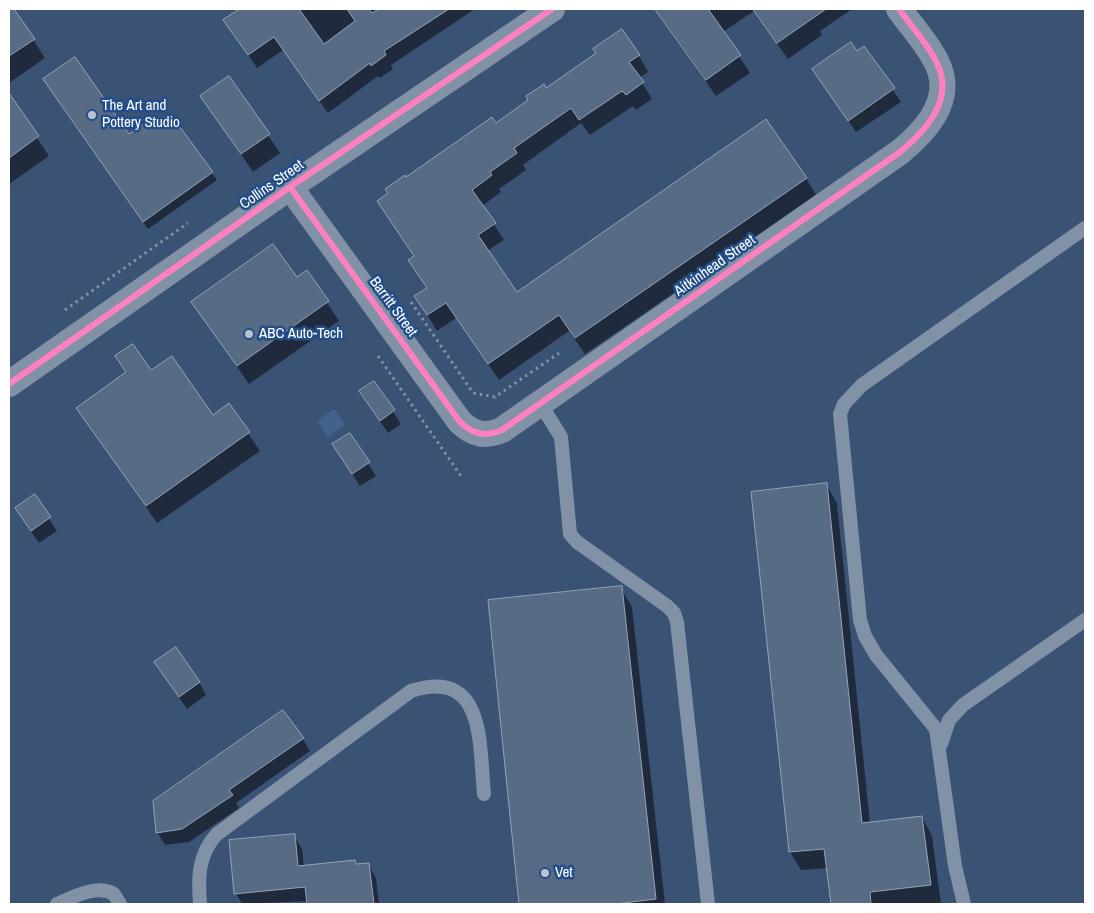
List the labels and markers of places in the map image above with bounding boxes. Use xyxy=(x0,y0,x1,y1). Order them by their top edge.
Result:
place label: The Art and Pottery Studio xyxy=(102,97,180,132)
marker: The Art and Pottery Studio xyxy=(86,109,98,121)
place label: ABC Auto-Tech xyxy=(259,325,343,343)
marker: ABC Auto-Tech xyxy=(243,328,255,340)
place label: Vet xyxy=(555,864,573,882)
marker: Vet xyxy=(539,867,551,879)

